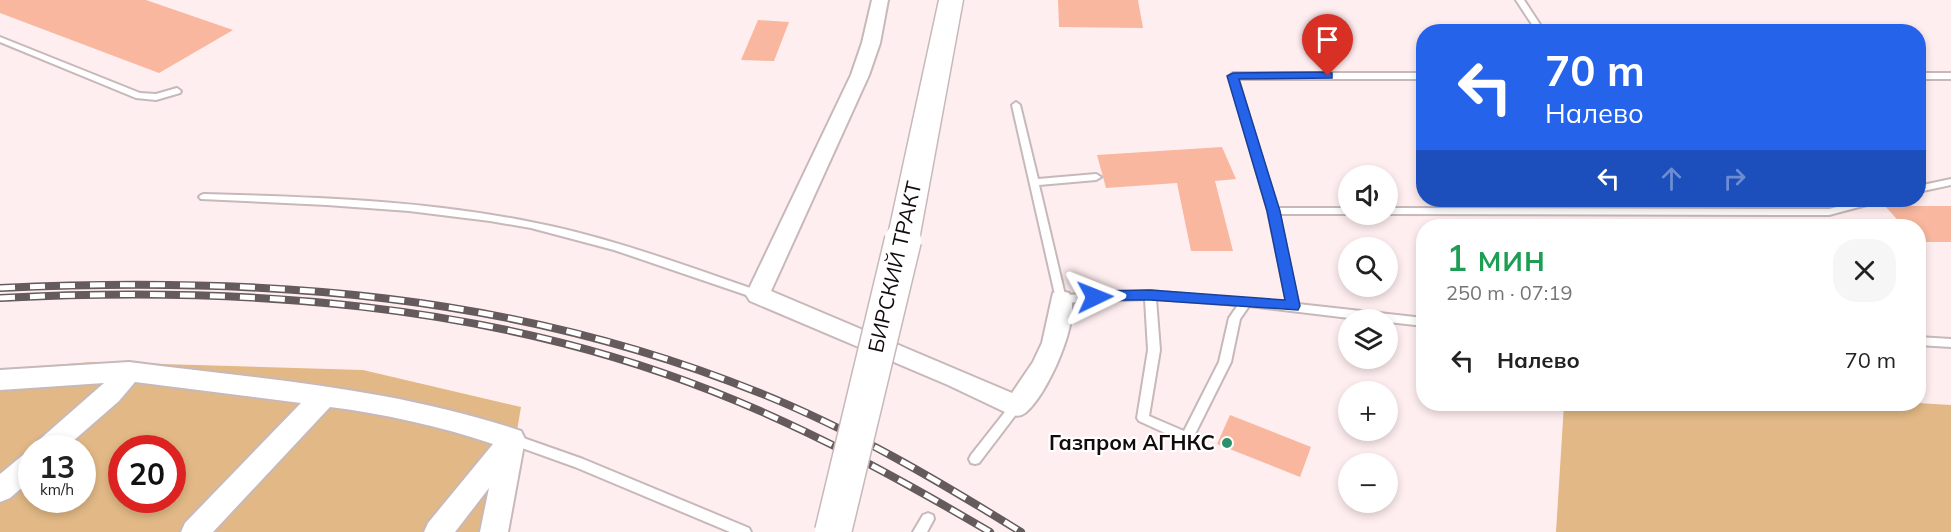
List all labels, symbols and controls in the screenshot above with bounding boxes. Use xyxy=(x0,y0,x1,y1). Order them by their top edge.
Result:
pin xyxy=(1302,14,1353,76)
icon: arrive xyxy=(1311,23,1344,56)
text: 70 m xyxy=(1545,44,1645,97)
icon: left xyxy=(1446,48,1524,126)
text: Налево xyxy=(1545,96,1644,130)
icon: left xyxy=(1592,162,1625,195)
icon: ahead xyxy=(1655,162,1688,195)
icon: right xyxy=(1718,162,1751,195)
map controls xyxy=(1338,165,1398,513)
button: sound xyxy=(1338,165,1398,225)
street label: БИРСКИЙ ТРАКТ xyxy=(862,178,926,355)
text: 1 мин xyxy=(1446,235,1545,280)
button: search xyxy=(1338,237,1398,297)
button: close xyxy=(1833,239,1896,302)
position arrow xyxy=(1063,265,1127,329)
text: 250 m · 07:19 xyxy=(1446,280,1572,305)
button: layers xyxy=(1338,309,1398,369)
icon: left xyxy=(1446,344,1479,377)
text: Налево xyxy=(1497,346,1580,374)
text: 70 m xyxy=(1845,346,1896,374)
button: + xyxy=(1338,381,1398,441)
place label: Газпром АГНКС xyxy=(1049,429,1215,455)
speed limit sign: 20 xyxy=(108,435,186,513)
marker: Газпром АГНКС xyxy=(1220,436,1234,450)
text: 13 xyxy=(39,448,75,486)
button: − xyxy=(1338,453,1398,513)
text: km/h xyxy=(40,480,74,499)

